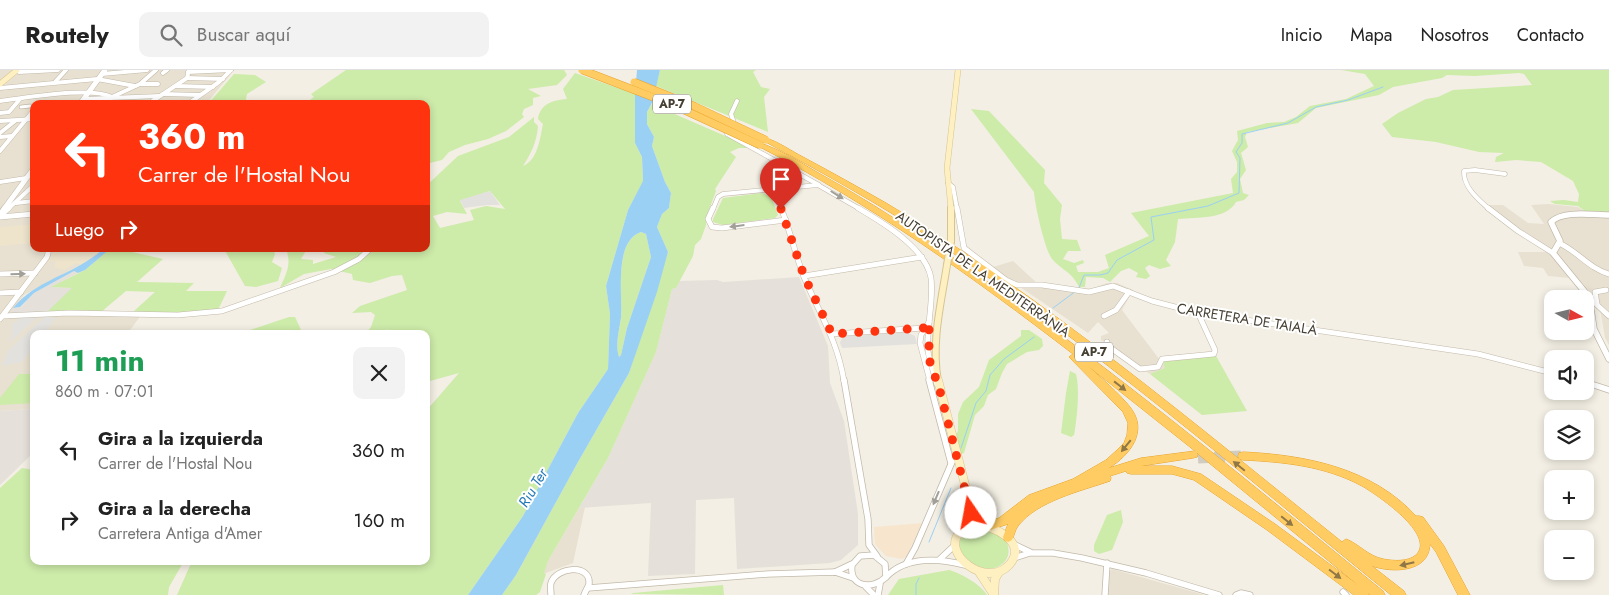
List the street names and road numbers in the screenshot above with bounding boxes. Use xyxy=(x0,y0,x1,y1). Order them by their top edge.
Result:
road number: AP-7 xyxy=(653,94,691,114)
street label: AUTOPISTA DE LA MEDITERRÀNIA xyxy=(892,206,1075,342)
street label: CARRETERA DE TAIALÀ xyxy=(1175,298,1319,340)
road number: AP-7 xyxy=(1075,342,1113,362)

